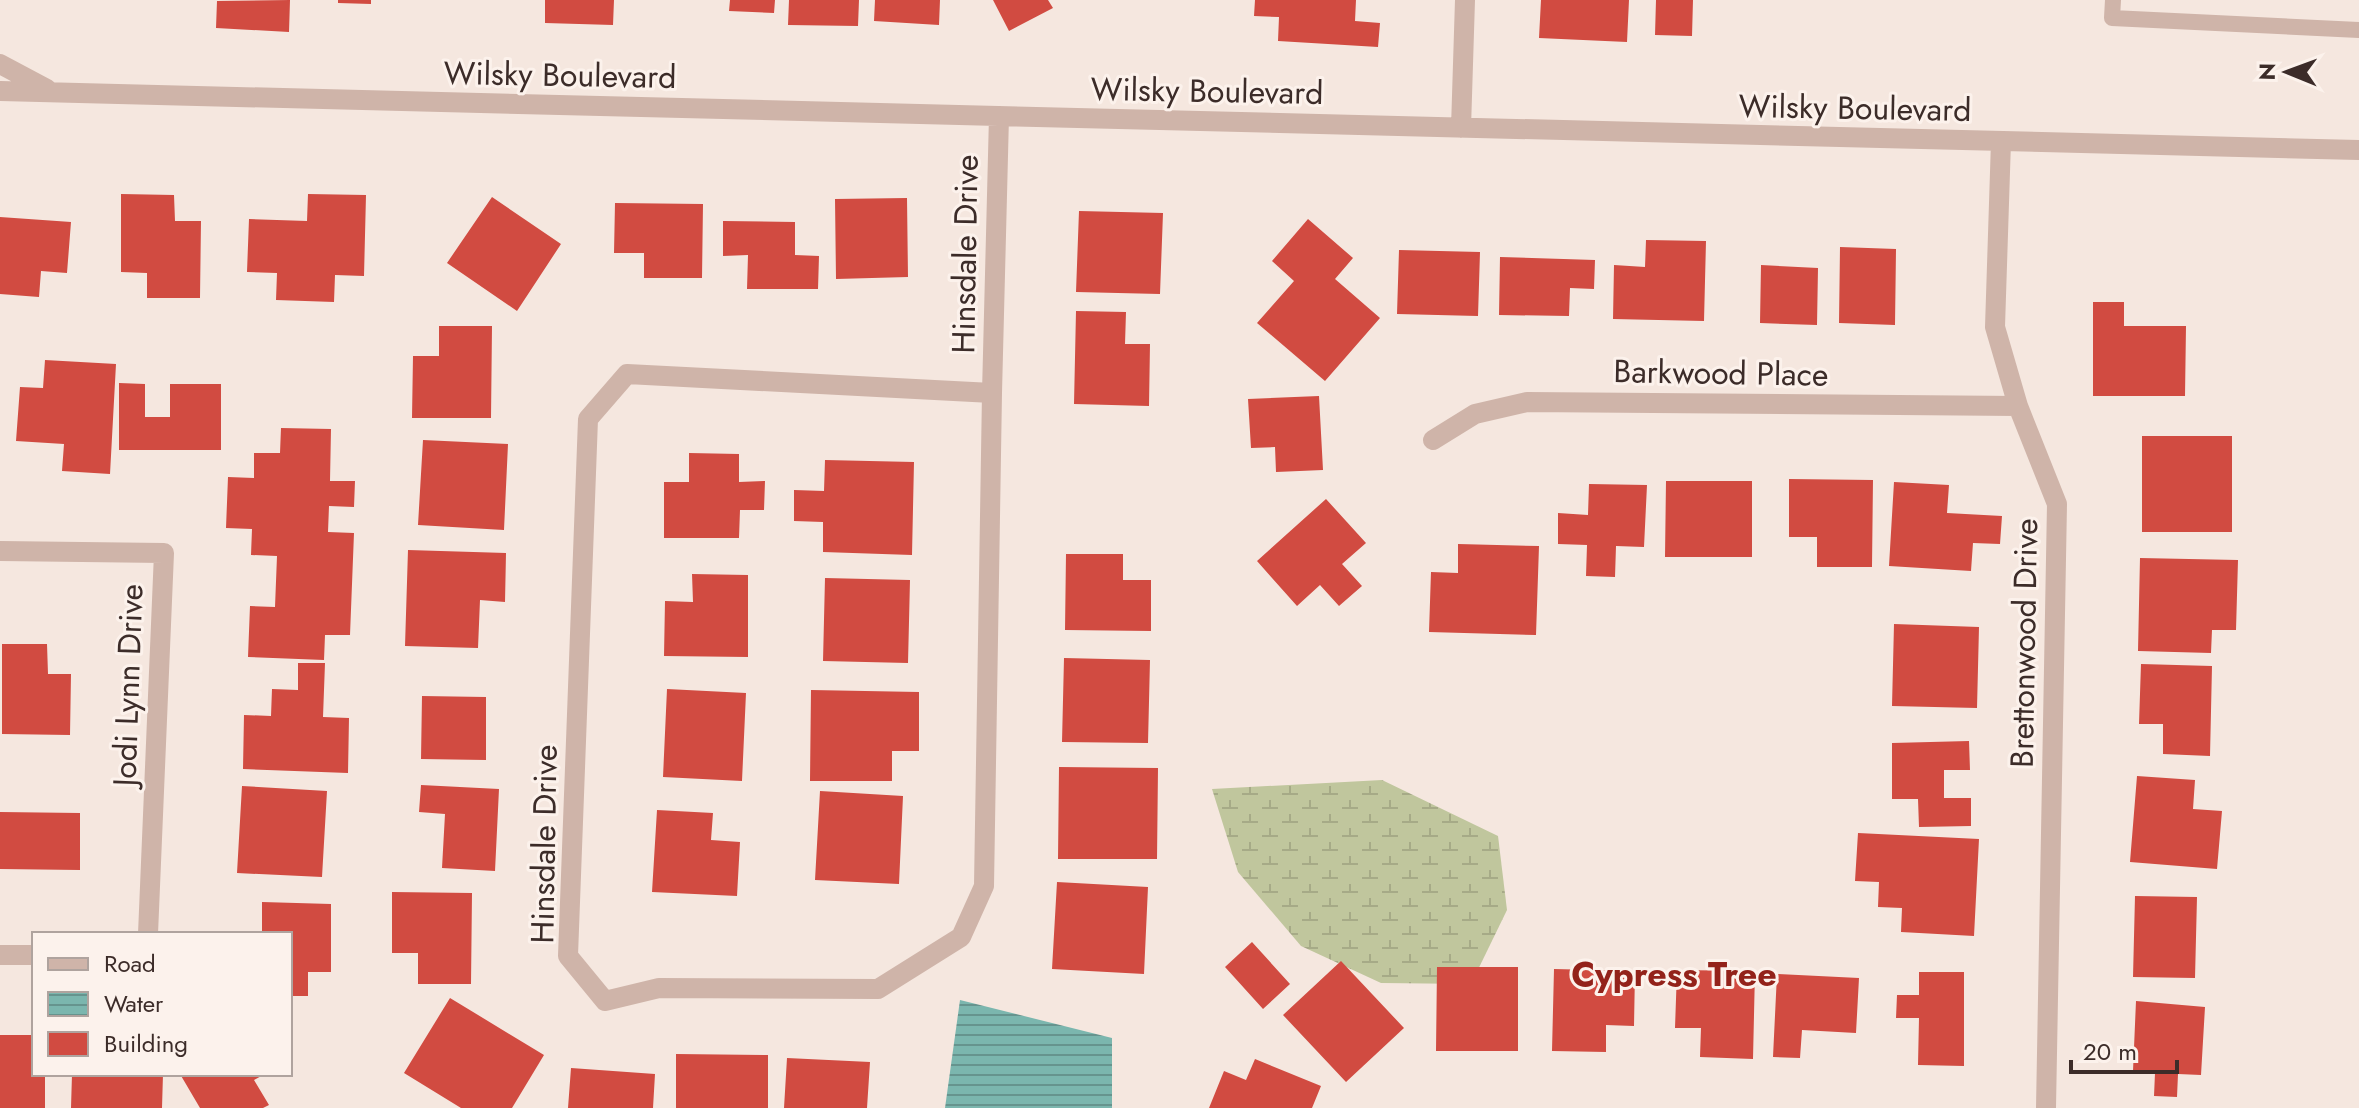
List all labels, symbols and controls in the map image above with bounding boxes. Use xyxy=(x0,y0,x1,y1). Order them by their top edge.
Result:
north arrow xyxy=(2247,32,2327,112)
street label: Wilsky Boulevard xyxy=(443,50,677,100)
text: N xyxy=(2251,63,2283,81)
street label: Wilsky Boulevard xyxy=(1090,66,1324,116)
street label: Wilsky Boulevard xyxy=(1738,83,1972,133)
street label: Hinsdale Drive xyxy=(940,154,990,354)
street label: Barkwood Place xyxy=(1613,348,1829,398)
street label: Brettonwood Drive xyxy=(1999,518,2049,768)
street label: Jodi Lynn Drive xyxy=(101,583,155,791)
street label: Hinsdale Drive xyxy=(519,744,569,944)
legend xyxy=(32,932,292,1076)
text: Road xyxy=(104,946,156,981)
district label: Cypress Tree xyxy=(1571,950,1777,999)
text: Water xyxy=(104,986,164,1021)
scale bar xyxy=(2071,1024,2177,1074)
text: Building xyxy=(104,1026,188,1061)
text: 20 m xyxy=(2083,1034,2137,1069)

